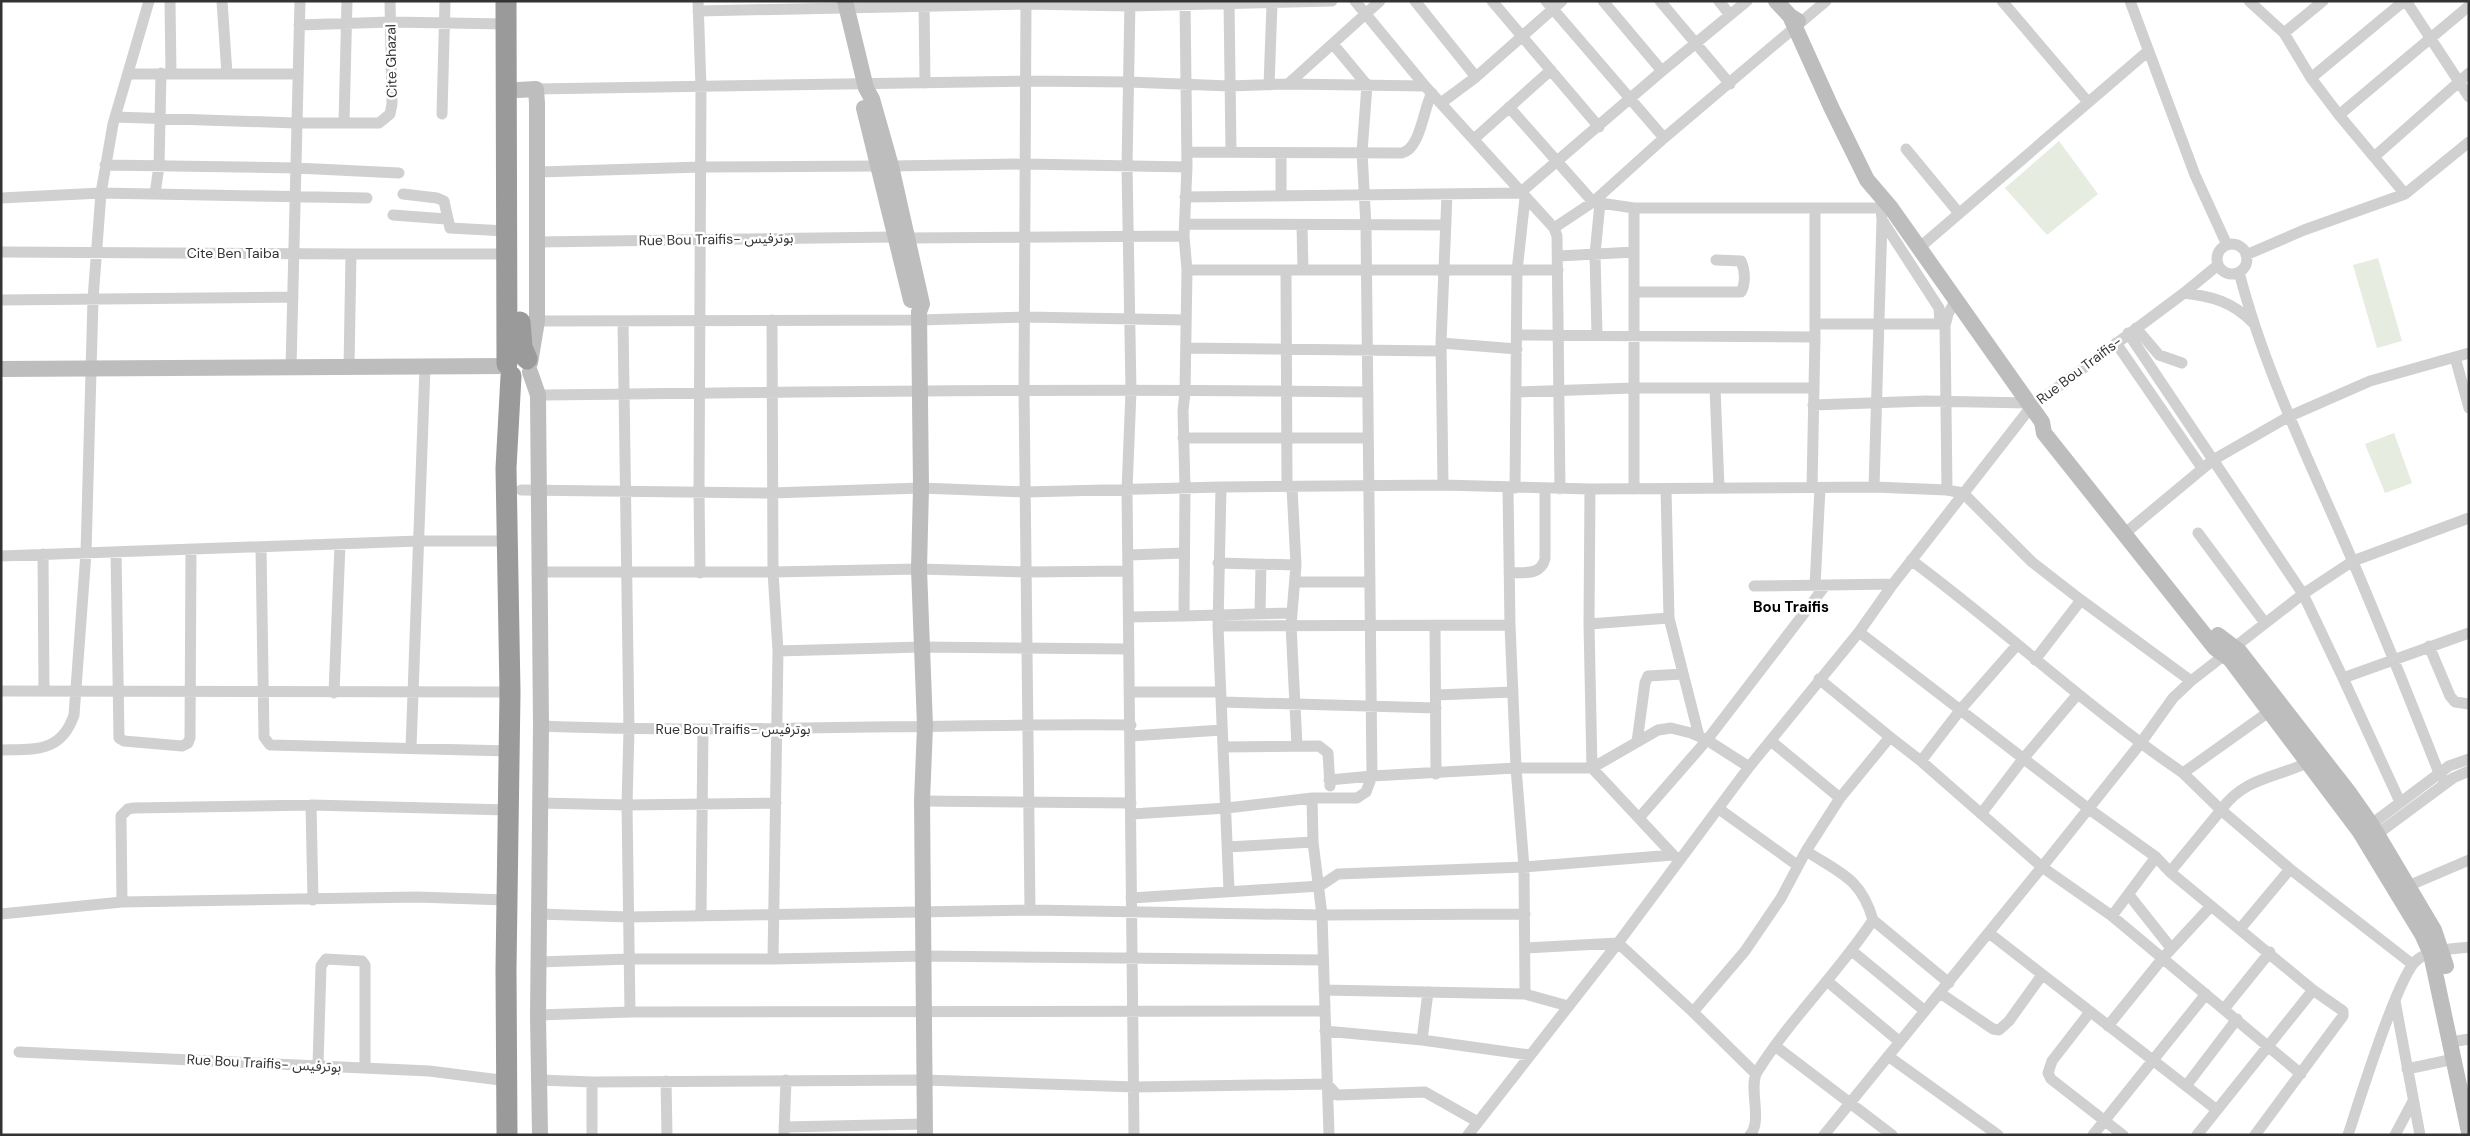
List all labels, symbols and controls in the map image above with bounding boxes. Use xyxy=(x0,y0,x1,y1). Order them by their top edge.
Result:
street label: Cite Ghazal xyxy=(381,24,401,98)
street label: Rue Bou Traifis- بوترفيس xyxy=(638,229,794,249)
street label: Cite Ben Taiba xyxy=(187,244,279,262)
street label: Rue Bou Traifis- xyxy=(2033,332,2125,408)
district label: Bou Traifis xyxy=(1753,597,1829,617)
street label: Rue Bou Traifis- بوترفيس xyxy=(656,720,811,738)
street label: Rue Bou Traifis- بوترفيس xyxy=(186,1050,342,1076)

